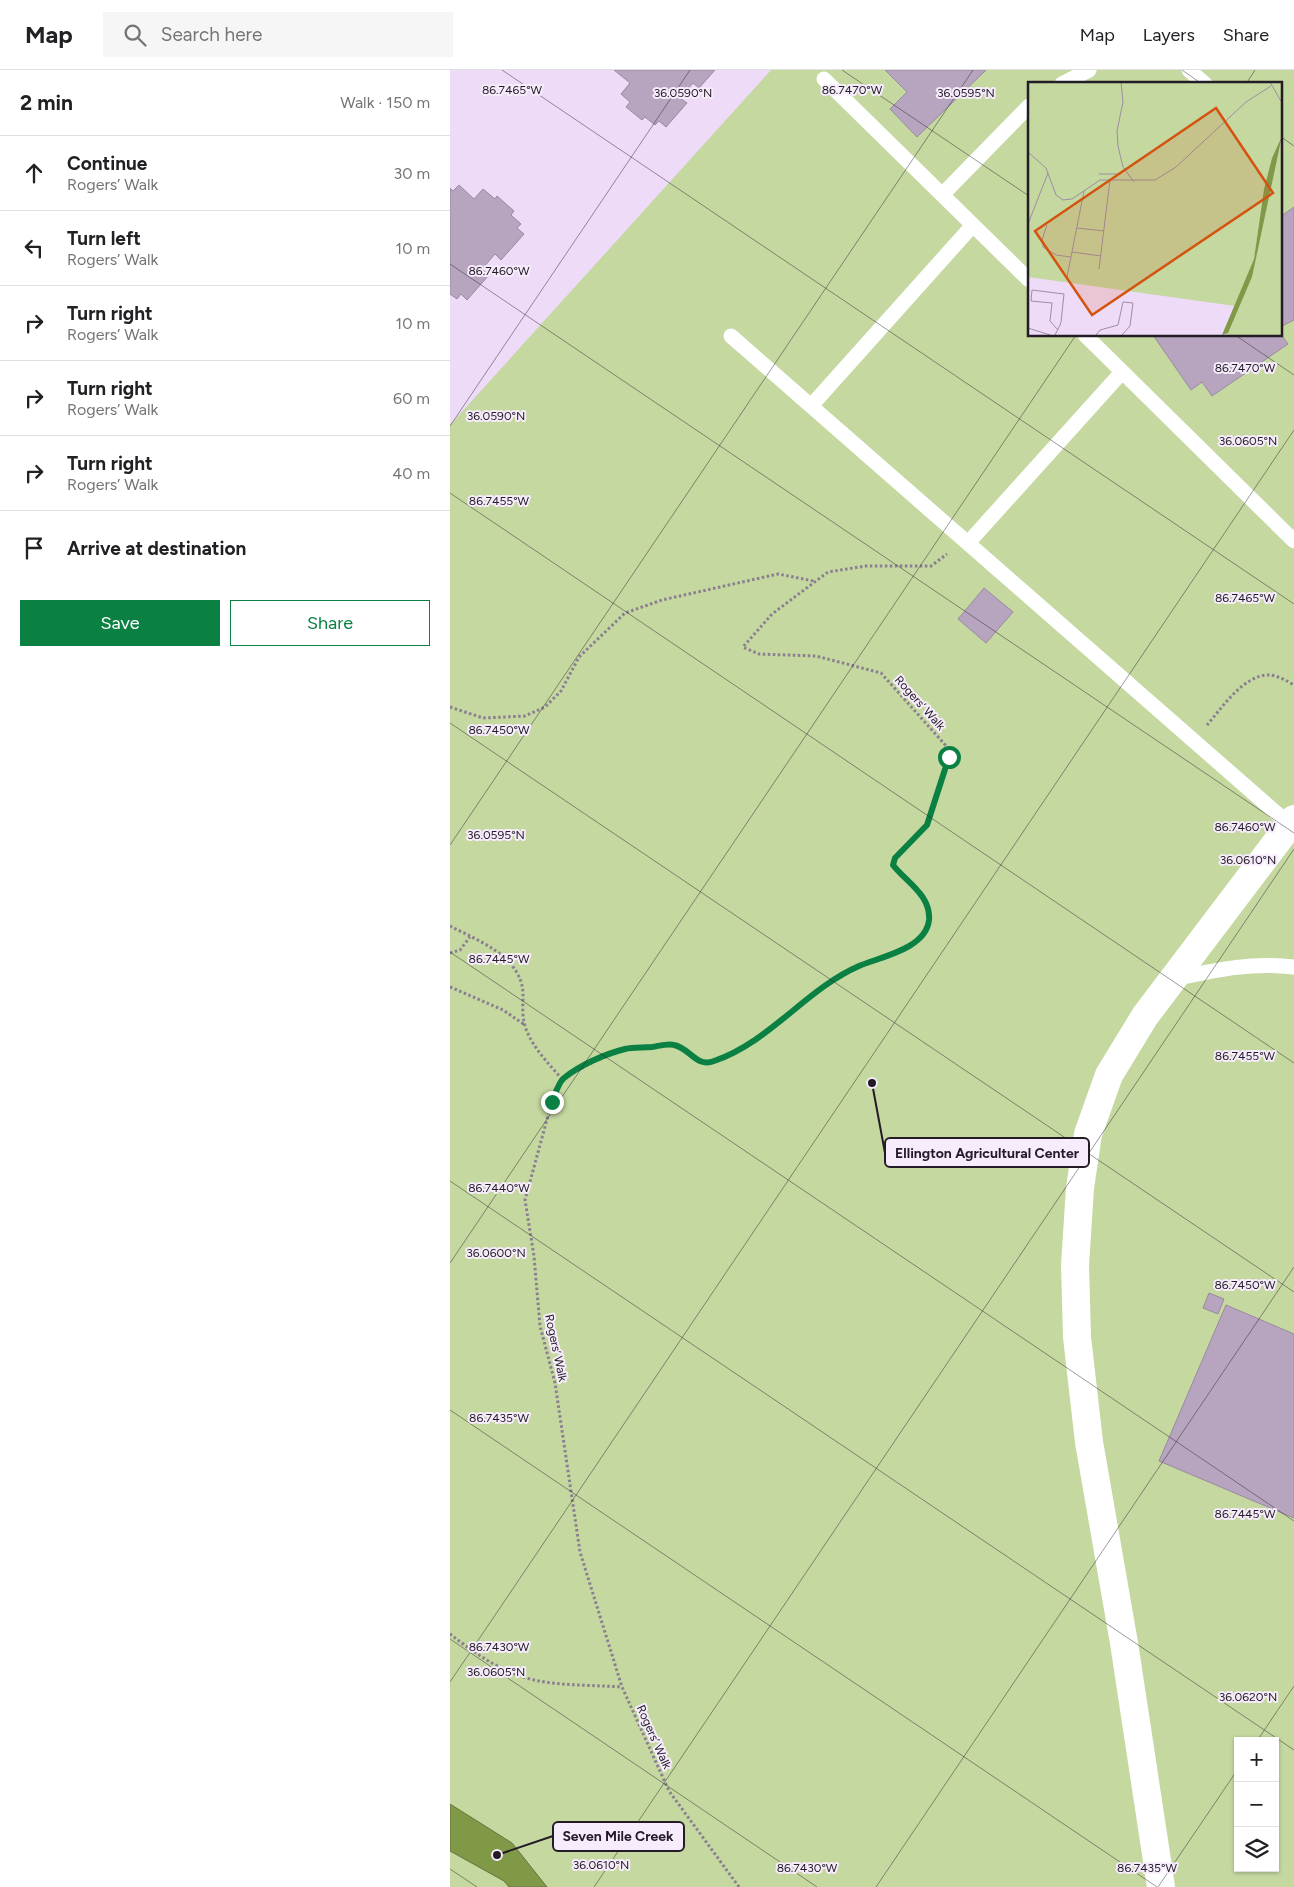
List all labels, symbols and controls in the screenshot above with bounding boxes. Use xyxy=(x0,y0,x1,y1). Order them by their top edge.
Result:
search box xyxy=(103,12,453,57)
text: Map xyxy=(25,20,73,49)
icon: search xyxy=(121,21,149,49)
text: Search here xyxy=(161,23,262,46)
text: Map xyxy=(1080,24,1115,46)
text: Layers xyxy=(1143,24,1195,46)
text: Share xyxy=(1223,24,1269,46)
inset map xyxy=(1028,82,1282,336)
text: 86.7465°W xyxy=(482,83,543,97)
text: 86.7470°W xyxy=(822,83,883,97)
text: 36.0590°N xyxy=(654,86,712,100)
text: 36.0595°N xyxy=(937,86,995,100)
text: 2 min xyxy=(20,90,73,115)
text: Walk · 150 m xyxy=(340,93,430,112)
text: Continue xyxy=(67,152,147,175)
icon: ahead xyxy=(20,159,48,187)
text: 30 m xyxy=(393,164,430,183)
text: Rogers’ Walk xyxy=(67,175,158,194)
text: Turn left xyxy=(67,227,141,250)
icon: left xyxy=(20,234,48,262)
text: 10 m xyxy=(396,239,430,258)
text: Rogers’ Walk xyxy=(67,250,158,269)
text: 86.7460°W xyxy=(469,264,530,278)
text: Turn right xyxy=(67,302,153,325)
icon: right xyxy=(20,309,48,337)
text: 10 m xyxy=(396,314,430,333)
text: Rogers’ Walk xyxy=(67,325,158,344)
text: 86.7470°W xyxy=(1215,361,1276,375)
text: Turn right xyxy=(67,377,153,400)
icon: right xyxy=(20,384,48,412)
text: 60 m xyxy=(393,389,430,408)
text: Rogers’ Walk xyxy=(67,400,158,419)
text: 36.0590°N xyxy=(467,409,525,423)
text: 36.0605°N xyxy=(1219,434,1277,448)
text: Turn right xyxy=(67,452,153,475)
icon: right xyxy=(20,459,48,487)
text: 40 m xyxy=(392,464,430,483)
text: Rogers’ Walk xyxy=(67,475,158,494)
text: 86.7455°W xyxy=(469,494,530,508)
icon: arrive xyxy=(20,534,48,562)
text: Arrive at destination xyxy=(67,537,246,560)
text: 86.7465°W xyxy=(1215,591,1276,605)
button: Save xyxy=(20,600,220,646)
button: Share xyxy=(230,600,430,646)
street label: Rogers’ Walk xyxy=(892,673,948,733)
text: 86.7450°W xyxy=(468,723,530,737)
route start xyxy=(938,746,961,769)
text: 86.7460°W xyxy=(1215,820,1276,834)
text: 36.0595°N xyxy=(467,828,525,842)
text: 36.0610°N xyxy=(1220,853,1276,867)
text: 86.7445°W xyxy=(469,952,530,966)
text: 86.7455°W xyxy=(1215,1049,1276,1063)
route end xyxy=(541,1091,564,1114)
callout: Ellington Agricultural Center xyxy=(885,1138,1089,1167)
text: Ellington Agricultural Center xyxy=(895,1145,1080,1162)
text: 86.7440°W xyxy=(468,1181,530,1195)
text: 36.0600°N xyxy=(466,1246,526,1260)
text: 86.7450°W xyxy=(1214,1278,1276,1292)
street label: Rogers’ Walk xyxy=(542,1313,570,1383)
text: 86.7435°W xyxy=(469,1411,529,1425)
text: 86.7445°W xyxy=(1215,1507,1276,1521)
text: 86.7430°W xyxy=(469,1640,530,1654)
text: 36.0605°N xyxy=(467,1665,525,1679)
text: 36.0620°N xyxy=(1219,1690,1277,1704)
street label: Rogers’ Walk xyxy=(634,1703,674,1771)
map controls xyxy=(1234,1737,1279,1872)
button: + xyxy=(1234,1737,1279,1782)
button: − xyxy=(1234,1782,1279,1827)
callout: Seven Mile Creek xyxy=(553,1822,684,1851)
button: layers xyxy=(1234,1827,1279,1872)
text: Seven Mile Creek xyxy=(562,1828,674,1845)
text: 36.0610°N xyxy=(573,1858,629,1872)
text: 86.7430°W xyxy=(777,1861,838,1875)
text: 86.7435°W xyxy=(1117,1861,1177,1875)

